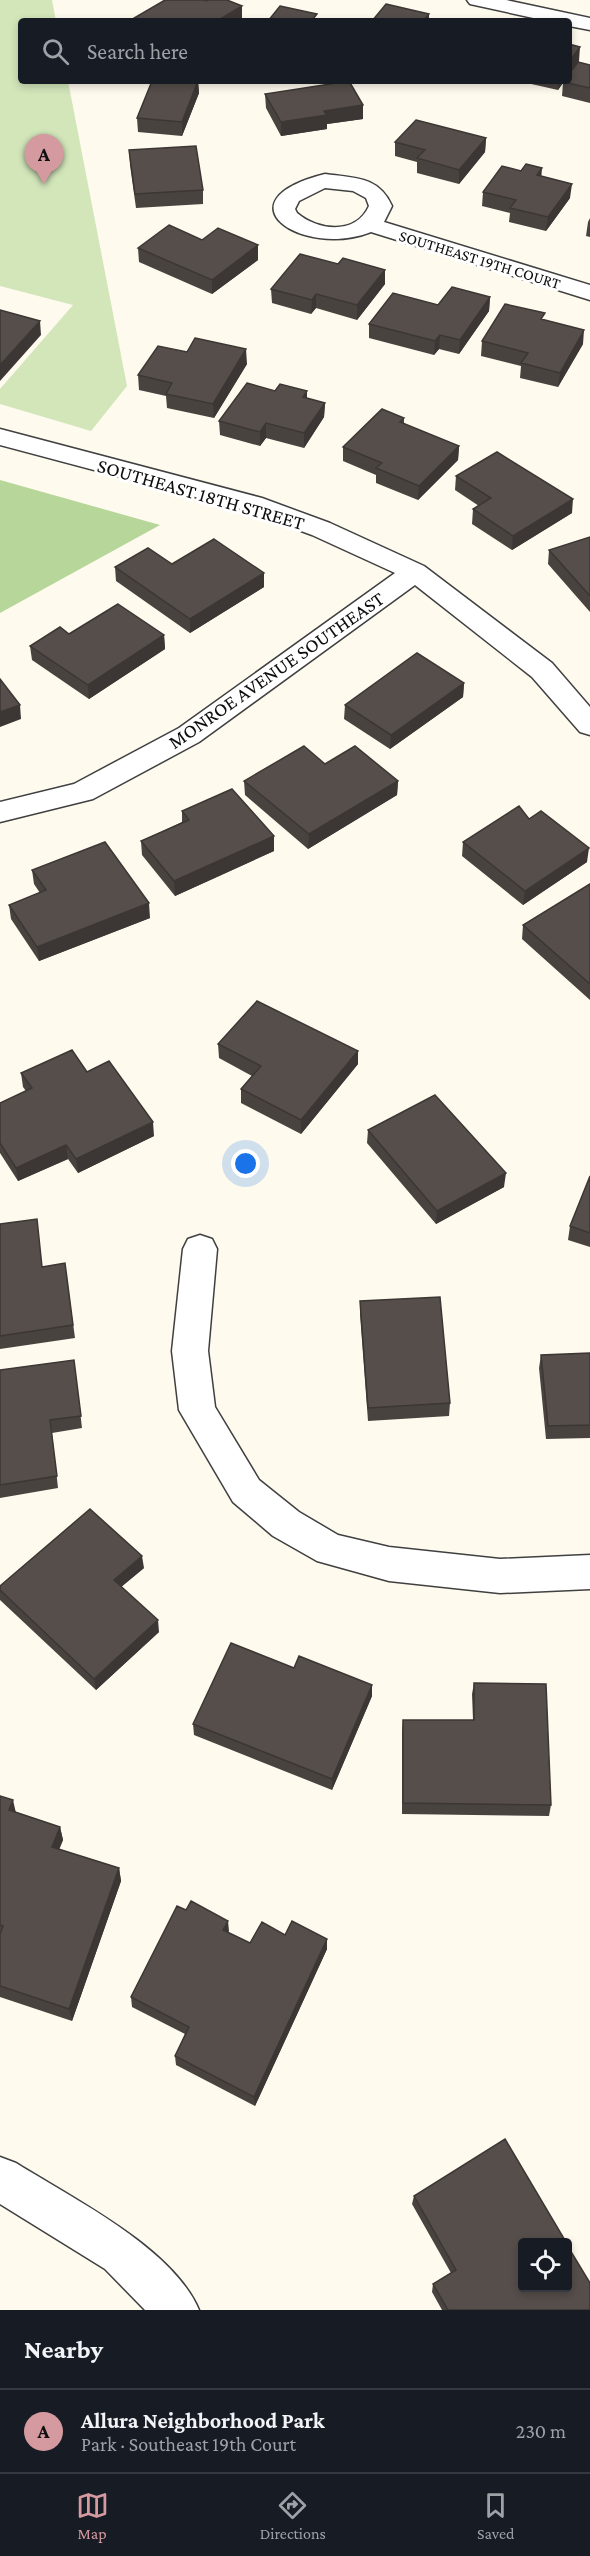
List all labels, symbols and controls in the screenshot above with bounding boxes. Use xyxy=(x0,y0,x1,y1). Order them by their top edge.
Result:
search box xyxy=(18,18,572,84)
icon: search xyxy=(39,35,72,68)
text: Search here xyxy=(87,39,188,64)
pin: A xyxy=(24,134,63,184)
street label: SOUTHEAST 19TH COURT xyxy=(397,227,563,292)
street label: SOUTHEAST 18TH STREET xyxy=(95,454,307,534)
street label: MONROE AVENUE SOUTHEAST xyxy=(164,587,388,753)
your location xyxy=(231,1149,260,1178)
map controls xyxy=(518,2238,572,2292)
button: locate xyxy=(518,2238,572,2292)
text: Nearby xyxy=(24,2335,103,2364)
text: Allura Neighborhood Park xyxy=(81,2408,325,2433)
text: A xyxy=(38,2420,49,2442)
text: 230 m xyxy=(516,2420,566,2442)
text: Park · Southeast 19th Court xyxy=(81,2433,296,2455)
tab: Map xyxy=(76,2489,109,2542)
tab: Directions xyxy=(260,2489,326,2542)
tab: Saved xyxy=(477,2489,514,2542)

